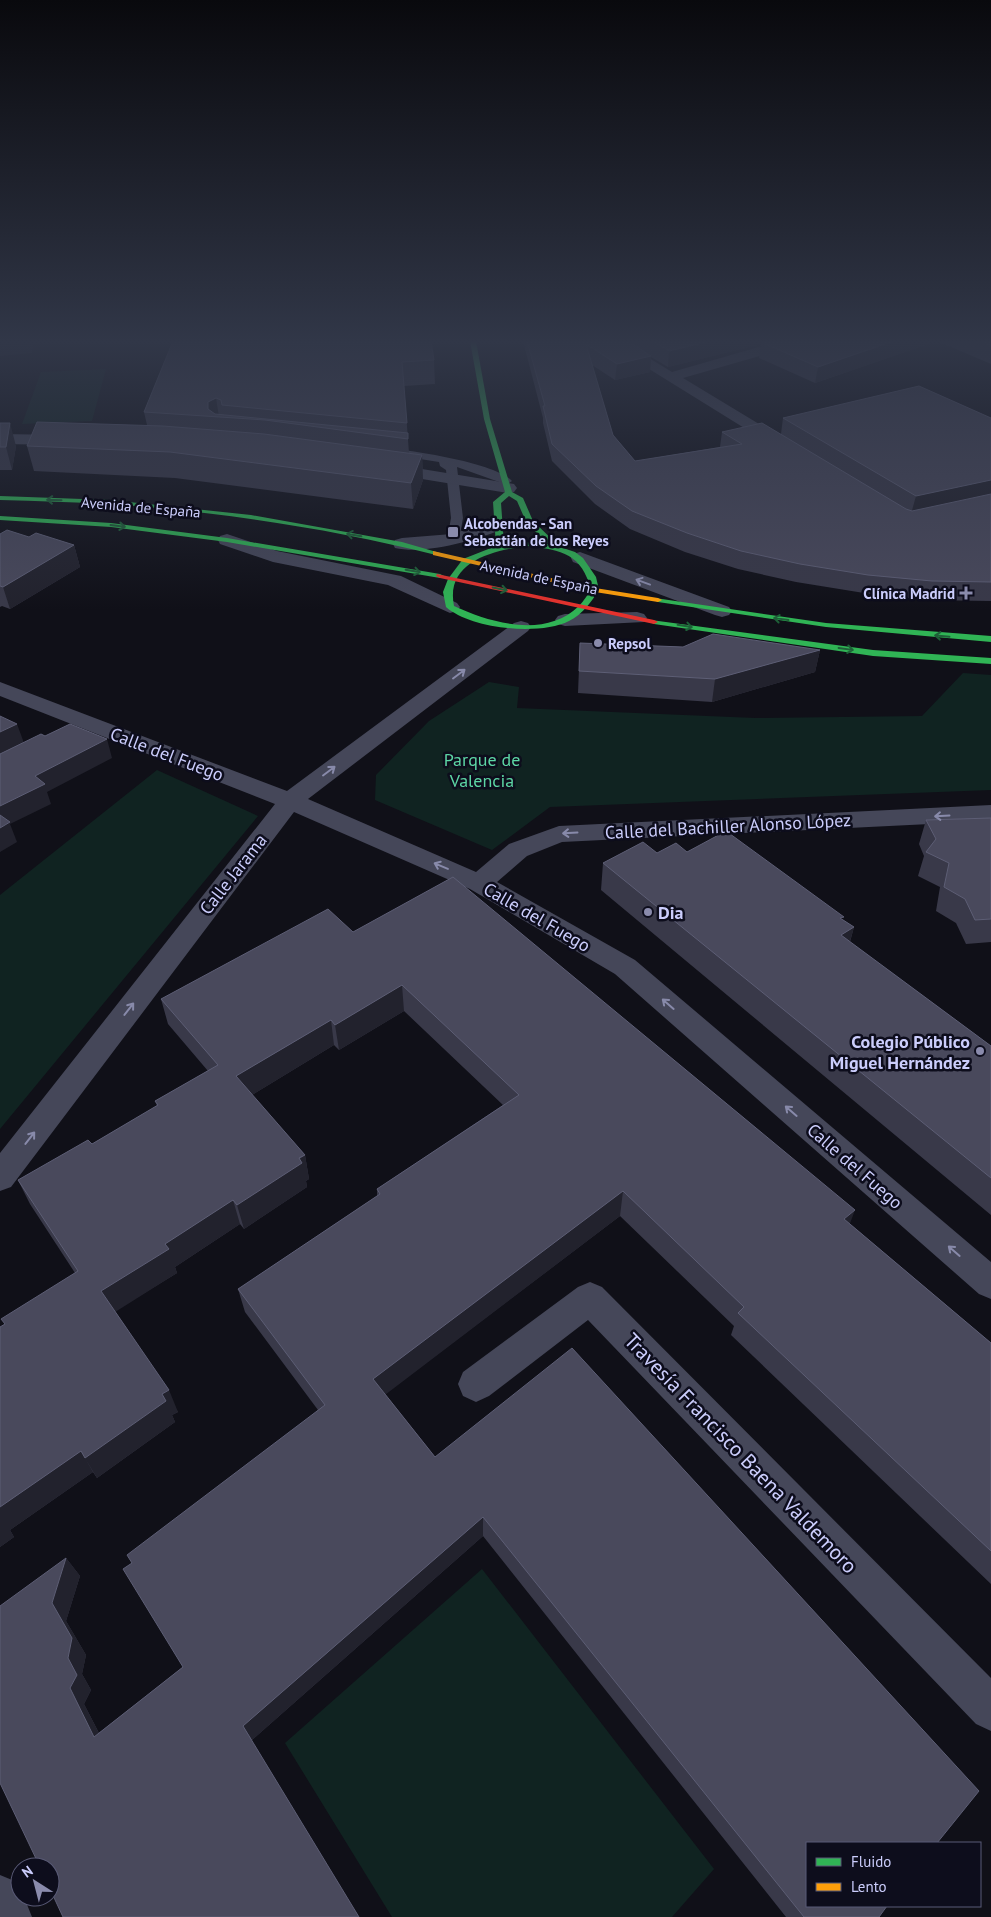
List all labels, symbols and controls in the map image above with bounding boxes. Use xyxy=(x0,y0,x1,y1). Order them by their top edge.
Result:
street label: Avenida de España xyxy=(80,492,202,522)
one-way arrow xyxy=(46,495,62,505)
place label: Alcobendas - San Sebastián de los Reyes xyxy=(464,514,609,550)
one-way arrow xyxy=(110,521,126,531)
marker: Alcobendas - San Sebastián de los Reyes xyxy=(446,525,460,539)
one-way arrow xyxy=(347,530,363,540)
street label: Avenida de España xyxy=(478,555,600,599)
one-way arrow xyxy=(405,567,421,577)
one-way arrow xyxy=(636,577,651,586)
place label: Clínica Madrid xyxy=(863,584,955,603)
one-way arrow xyxy=(491,585,507,595)
marker: Clínica Madrid xyxy=(959,586,973,600)
one-way arrow xyxy=(773,613,789,623)
one-way arrow xyxy=(676,622,692,632)
one-way arrow xyxy=(935,631,951,640)
place label: Repsol xyxy=(608,634,651,653)
marker: Repsol xyxy=(592,637,604,649)
one-way arrow xyxy=(837,644,853,654)
one-way arrow xyxy=(452,668,465,679)
street label: Calle del Fuego xyxy=(107,722,227,786)
park label: Parque de Valencia xyxy=(444,748,520,792)
one-way arrow xyxy=(322,766,335,777)
street label: Calle del Bachiller Alonso López xyxy=(604,808,852,844)
one-way arrow xyxy=(935,811,951,820)
street label: Calle Jarama xyxy=(194,829,272,919)
one-way arrow xyxy=(562,829,578,838)
one-way arrow xyxy=(434,861,449,870)
street label: Calle del Fuego xyxy=(479,877,595,957)
place label: Dia xyxy=(658,901,683,924)
marker: Dia xyxy=(642,906,654,918)
one-way arrow xyxy=(662,999,675,1010)
one-way arrow xyxy=(124,1002,134,1016)
place label: Colegio Público Miguel Hernández xyxy=(830,1030,970,1074)
marker: Colegio Público Miguel Hernández xyxy=(974,1045,986,1057)
one-way arrow xyxy=(785,1105,798,1116)
street label: Calle del Fuego xyxy=(802,1118,908,1214)
one-way arrow xyxy=(24,1132,35,1145)
one-way arrow xyxy=(948,1246,961,1257)
street label: Travesía Francisco Baena Valdemoro xyxy=(619,1327,863,1579)
legend xyxy=(806,1842,981,1907)
text: Fluido xyxy=(851,1852,891,1871)
north arrow xyxy=(10,1857,60,1907)
text: N xyxy=(18,1861,36,1881)
text: Lento xyxy=(851,1877,887,1896)

